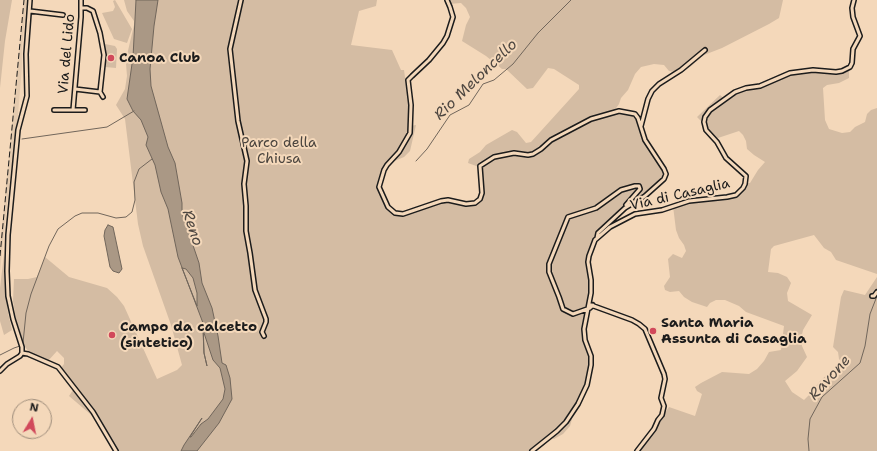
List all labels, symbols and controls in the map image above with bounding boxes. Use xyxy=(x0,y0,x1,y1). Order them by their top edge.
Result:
street label: Via del Lido xyxy=(55,13,79,95)
water label: Rio Meloncello xyxy=(431,36,521,124)
place label: Canoa Club xyxy=(119,50,200,66)
marker: Canoa Club xyxy=(106,53,116,63)
park label: Parco della Chiusa xyxy=(241,135,317,168)
street label: Via di Casaglia xyxy=(629,175,731,215)
water label: Reno xyxy=(178,208,206,248)
place label: Santa Maria Assunta di Casaglia xyxy=(661,315,807,348)
place label: Campo da calcetto (sintetico) xyxy=(120,319,257,352)
marker: Santa Maria Assunta di Casaglia xyxy=(648,326,658,336)
marker: Campo da calcetto (sintetico) xyxy=(107,330,117,340)
water label: Ravone xyxy=(805,352,855,404)
north arrow xyxy=(12,399,52,439)
text: N xyxy=(28,400,40,416)

